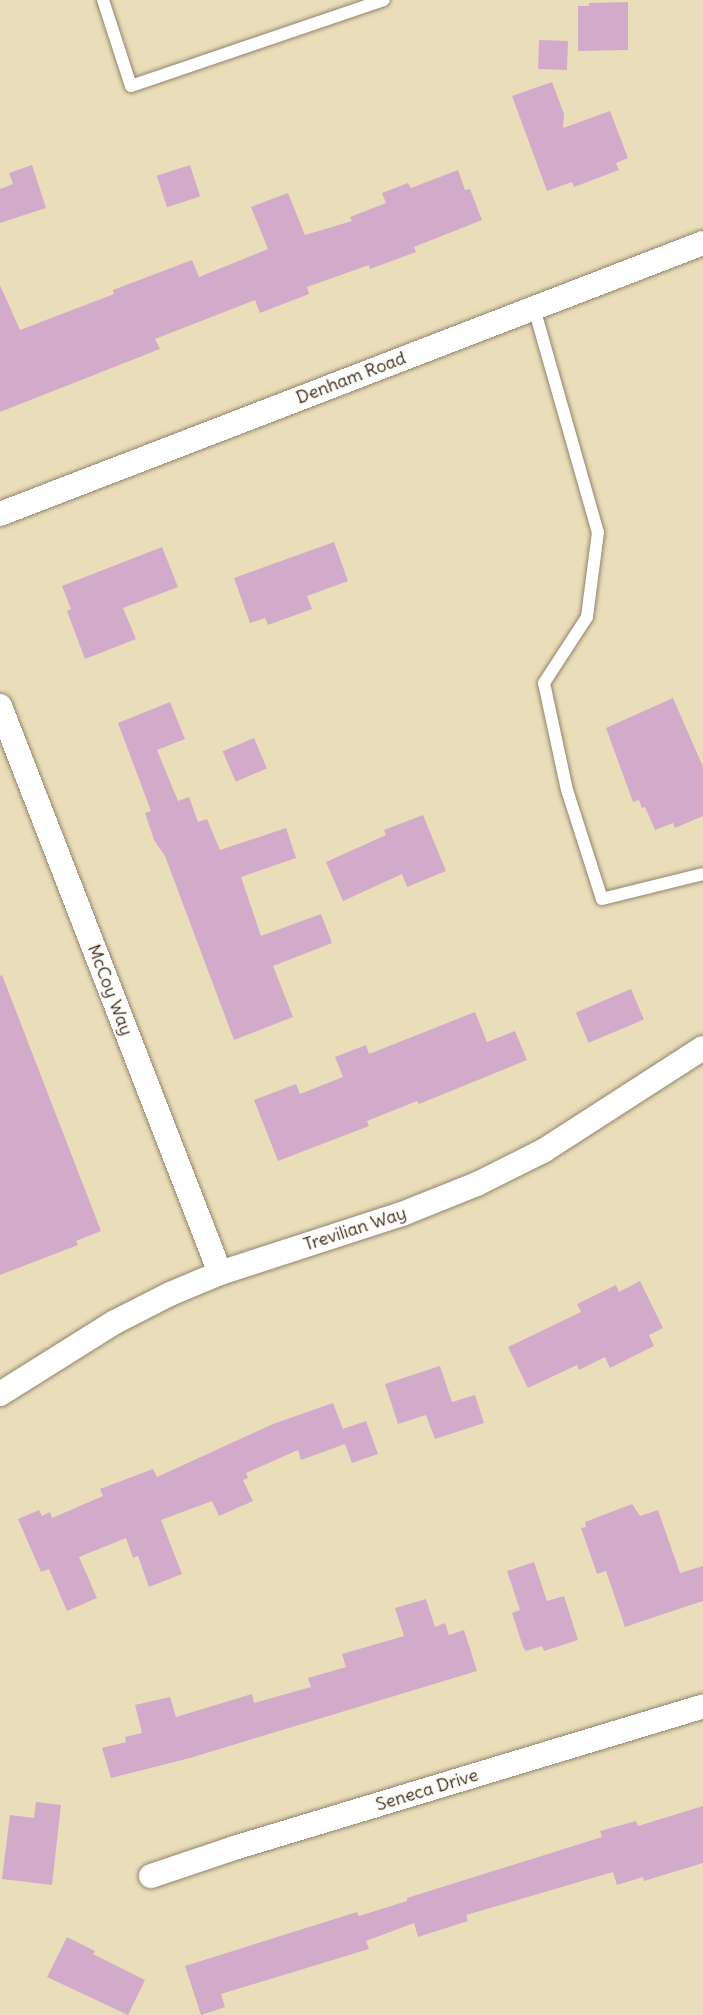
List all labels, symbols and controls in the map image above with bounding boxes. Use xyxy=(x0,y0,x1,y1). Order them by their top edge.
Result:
street label: Denham Road xyxy=(293,347,409,409)
street label: McCoy Way xyxy=(83,941,137,1039)
street label: Trevilian Way xyxy=(301,1202,409,1256)
street label: Seneca Drive xyxy=(373,1764,481,1816)

